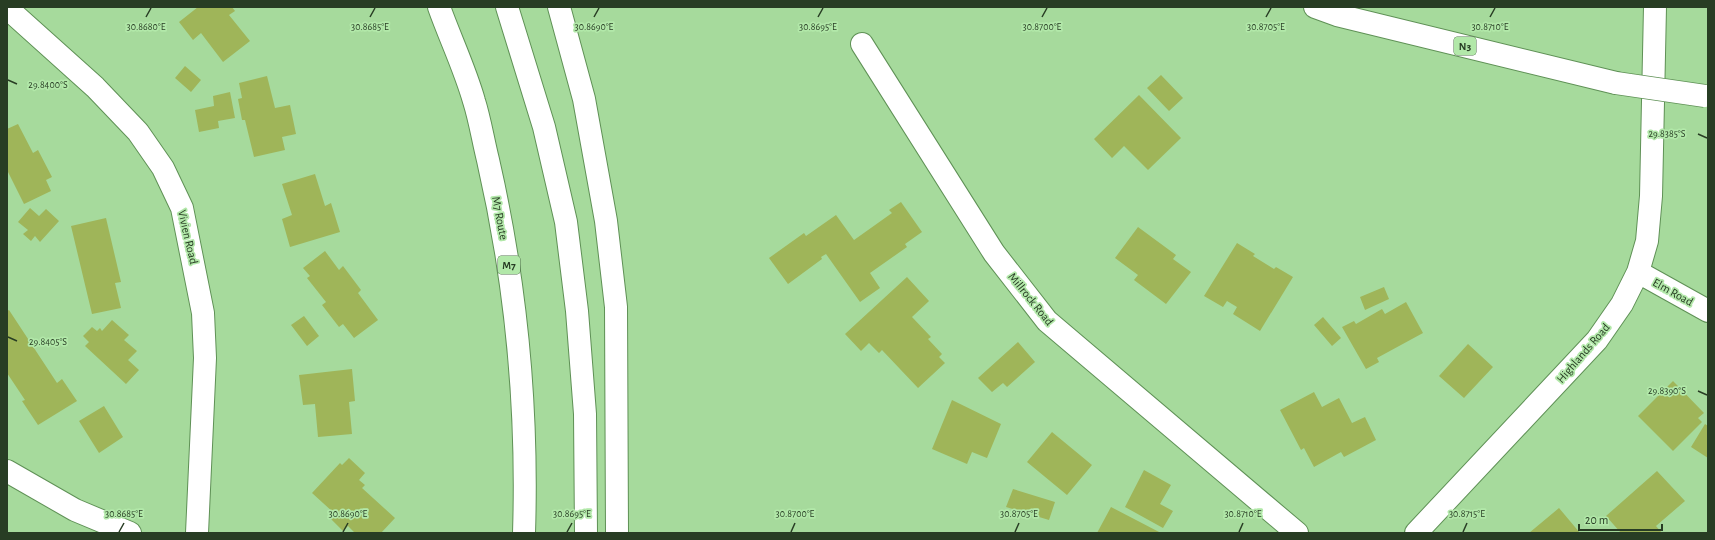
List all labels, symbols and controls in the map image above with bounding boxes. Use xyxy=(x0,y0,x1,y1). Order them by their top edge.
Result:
text: 30.8680°E xyxy=(127,22,166,32)
text: 30.8685°E xyxy=(351,22,389,32)
text: 30.8690°E xyxy=(575,22,614,32)
text: 30.8695°E xyxy=(799,22,837,32)
text: 30.8700°E xyxy=(1023,22,1062,32)
text: 30.8705°E xyxy=(1247,22,1285,32)
text: 30.8710°E xyxy=(1471,22,1509,32)
road number: N3 xyxy=(1454,37,1476,55)
text: 29.8400°S xyxy=(28,80,68,90)
text: 29.8385°S xyxy=(1649,129,1686,139)
street label: M7 Route xyxy=(490,195,510,241)
street label: Vivien Road xyxy=(176,209,200,265)
road number: M7 xyxy=(498,256,520,274)
street label: Millrock Road xyxy=(1006,270,1056,328)
street label: Elm Road xyxy=(1651,276,1695,308)
street label: Highlands Road xyxy=(1554,321,1612,385)
text: 29.8405°S xyxy=(29,337,67,347)
text: 29.8390°S xyxy=(1648,386,1686,396)
scale bar xyxy=(1579,506,1662,532)
text: 30.8685°E xyxy=(105,509,143,519)
text: 30.8690°E xyxy=(329,509,368,519)
text: 30.8695°E xyxy=(553,509,591,519)
text: 30.8700°E xyxy=(776,509,815,519)
text: 30.8705°E xyxy=(1000,509,1038,519)
text: 30.8710°E xyxy=(1224,509,1262,519)
text: 30.8715°E xyxy=(1449,509,1485,519)
text: 20 m xyxy=(1585,514,1608,526)

